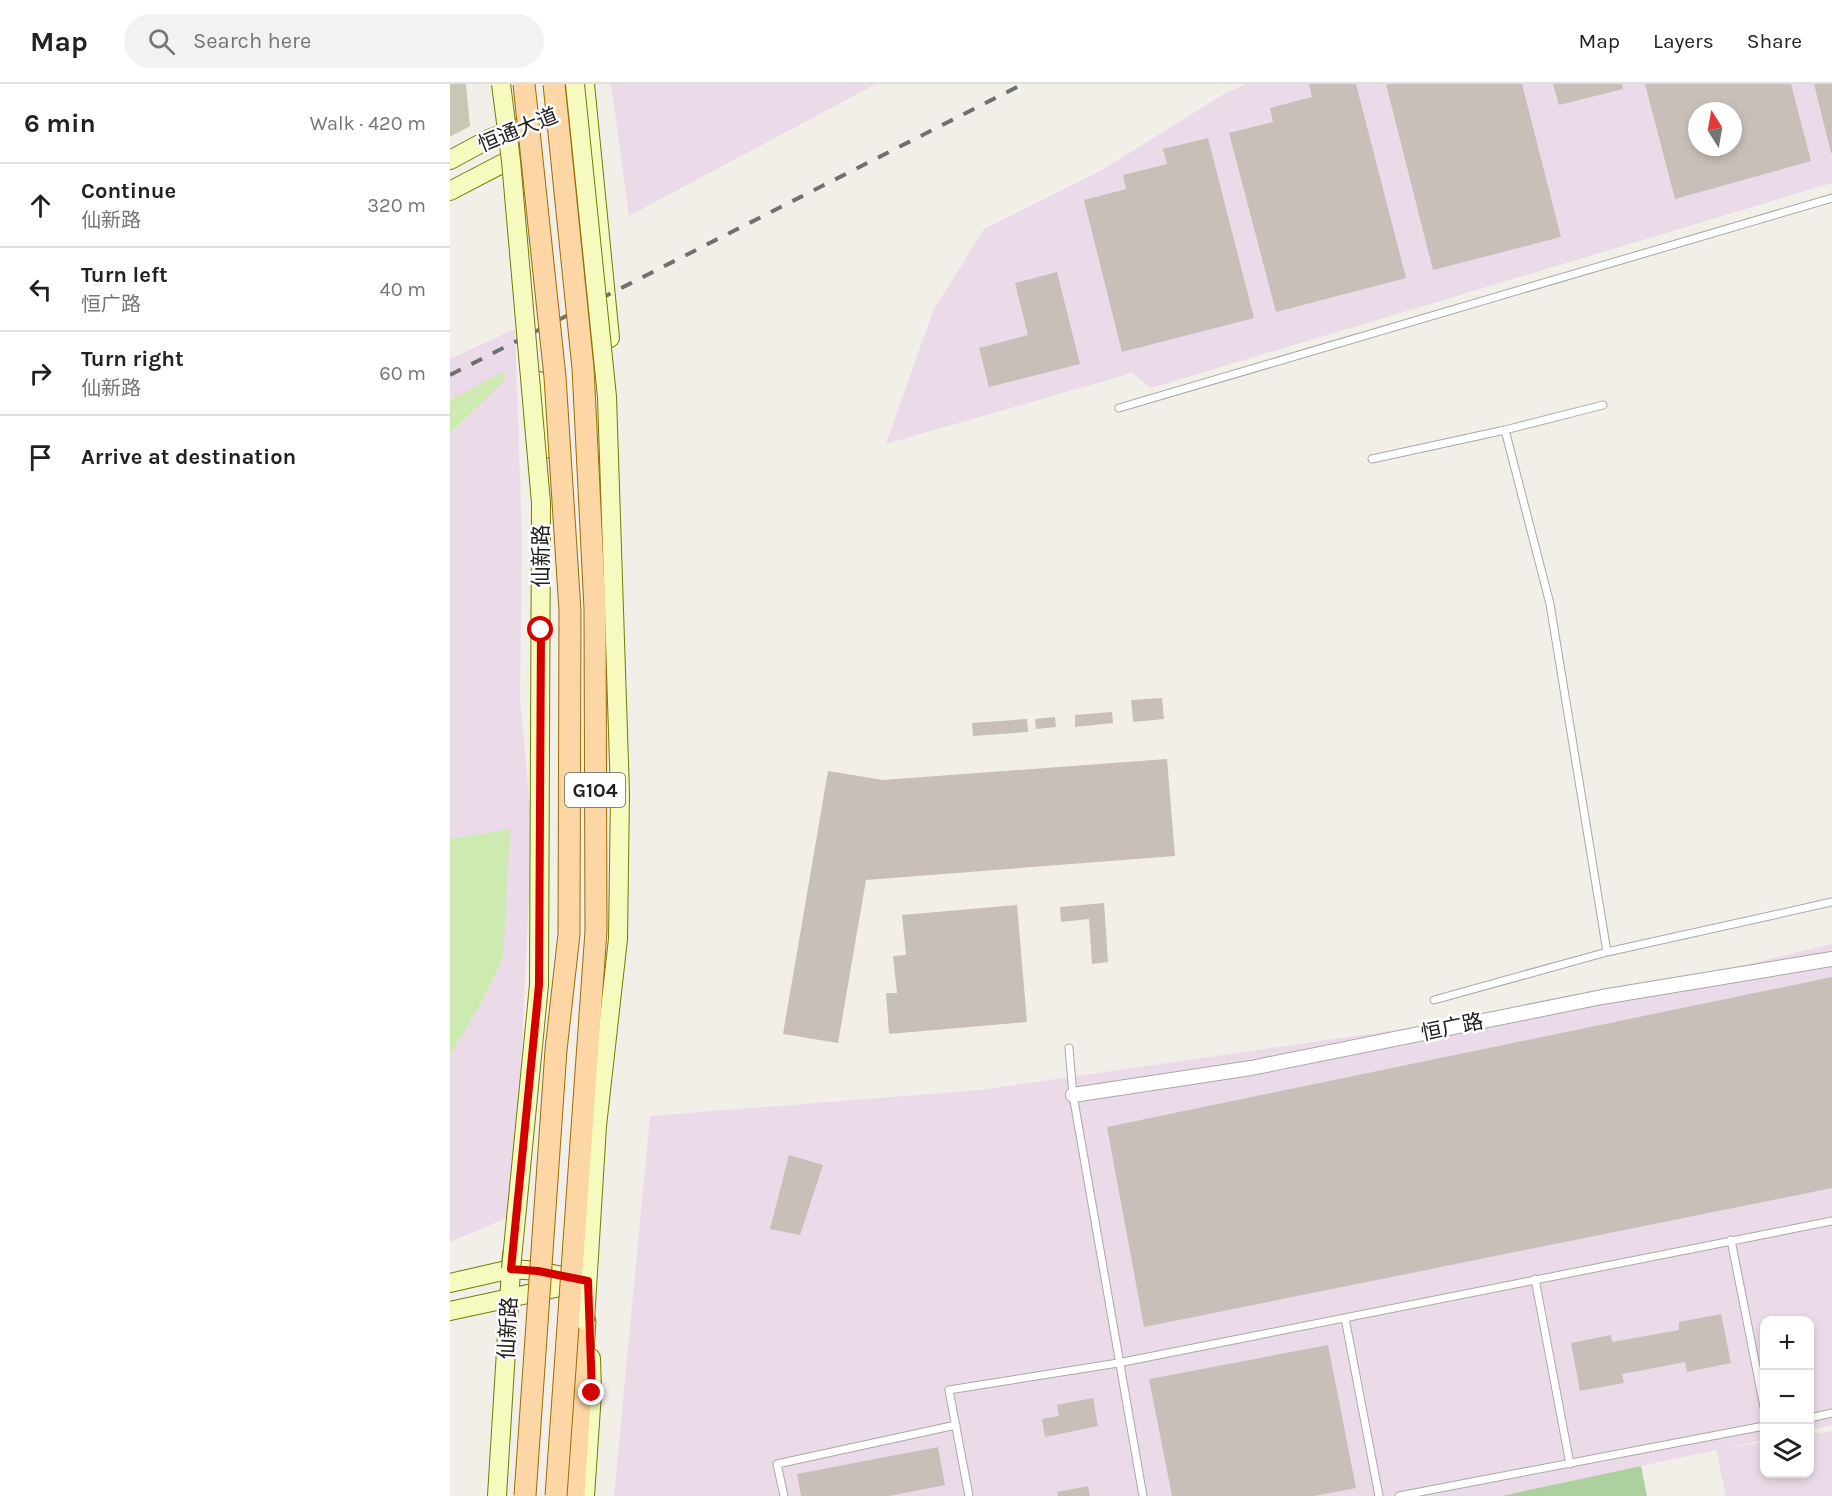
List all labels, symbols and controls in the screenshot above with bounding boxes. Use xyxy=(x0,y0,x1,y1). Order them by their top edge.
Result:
search box xyxy=(124,14,544,68)
text: Map xyxy=(30,25,88,58)
icon: search xyxy=(145,25,178,58)
text: Search here xyxy=(193,28,311,54)
text: Map xyxy=(1578,29,1620,53)
text: Layers xyxy=(1653,29,1714,53)
text: Share xyxy=(1747,29,1802,53)
north arrow xyxy=(1688,102,1742,156)
street label: 恒通大道 xyxy=(475,103,561,157)
text: 6 min xyxy=(24,108,96,139)
text: Walk · 420 m xyxy=(310,112,426,135)
text: Continue xyxy=(81,178,176,204)
icon: ahead xyxy=(24,189,57,222)
text: 320 m xyxy=(367,194,426,217)
text: 仙新路 xyxy=(81,209,141,232)
text: Turn left xyxy=(81,262,168,288)
icon: left xyxy=(24,273,57,306)
text: 40 m xyxy=(380,278,426,301)
text: 恒广路 xyxy=(81,293,141,316)
text: Turn right xyxy=(81,346,184,372)
icon: right xyxy=(24,357,57,390)
text: 60 m xyxy=(379,362,426,385)
text: 仙新路 xyxy=(81,377,141,400)
icon: arrive xyxy=(24,441,57,474)
text: Arrive at destination xyxy=(81,444,296,470)
street label: 仙新路 xyxy=(529,525,553,588)
route start xyxy=(527,616,553,642)
road number: G104 xyxy=(565,773,625,807)
street label: 恒广路 xyxy=(1419,1009,1485,1045)
street label: 仙新路 xyxy=(494,1296,522,1360)
map controls xyxy=(1760,1316,1814,1478)
button: + xyxy=(1760,1316,1814,1370)
button: − xyxy=(1760,1370,1814,1424)
route end xyxy=(578,1379,604,1405)
button: layers xyxy=(1760,1424,1814,1478)

